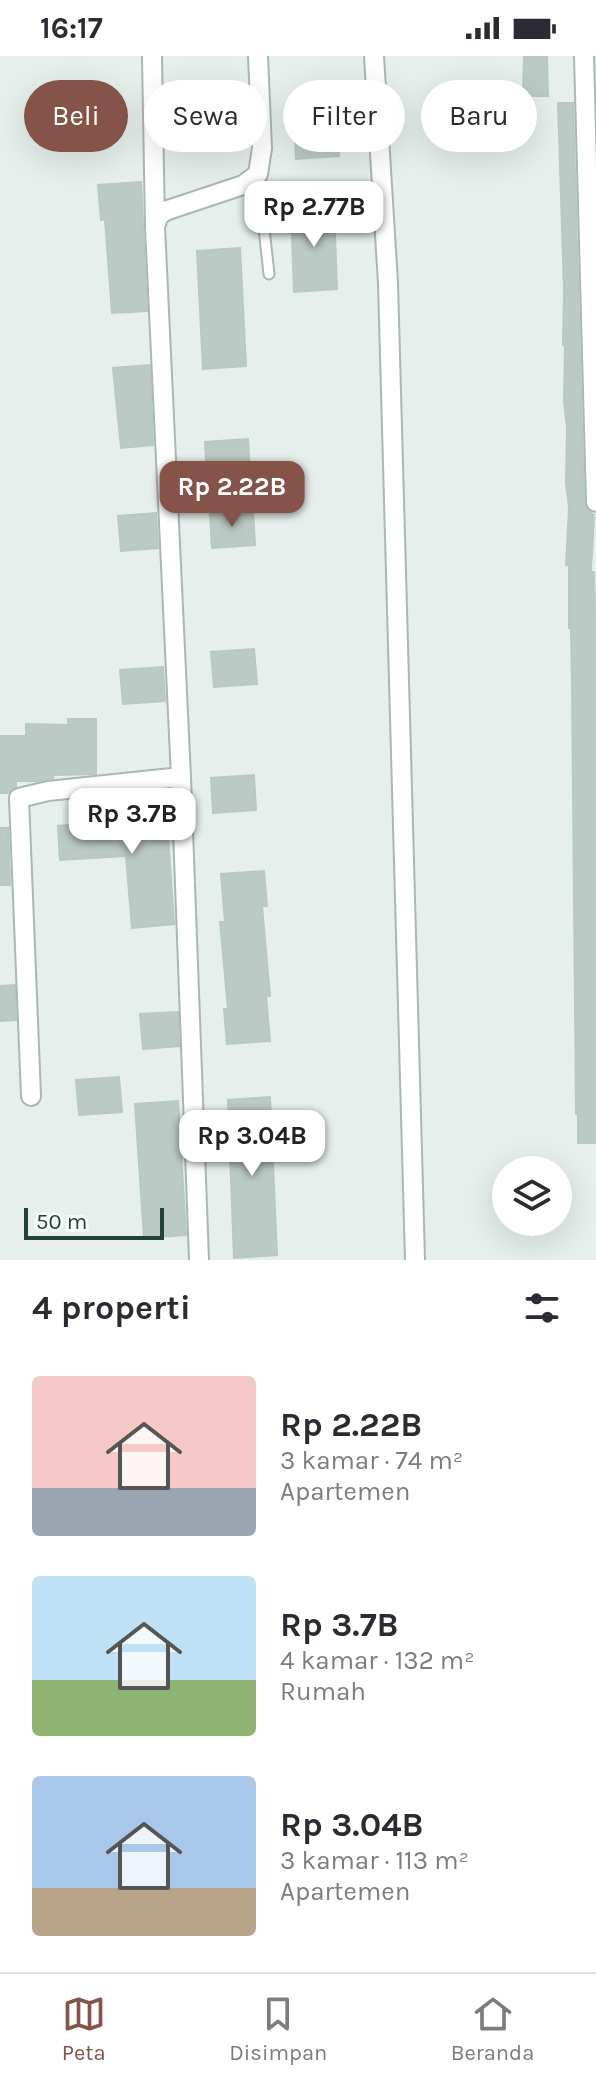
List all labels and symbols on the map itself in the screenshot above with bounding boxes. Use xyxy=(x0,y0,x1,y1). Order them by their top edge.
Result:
pin: Rp 2.77B xyxy=(231,181,397,249)
pin: Rp 2.22B xyxy=(149,461,315,529)
pin: Rp 3.7B xyxy=(58,788,206,856)
pin: Rp 3.04B xyxy=(169,1110,335,1178)
scale bar xyxy=(24,1204,164,1240)

